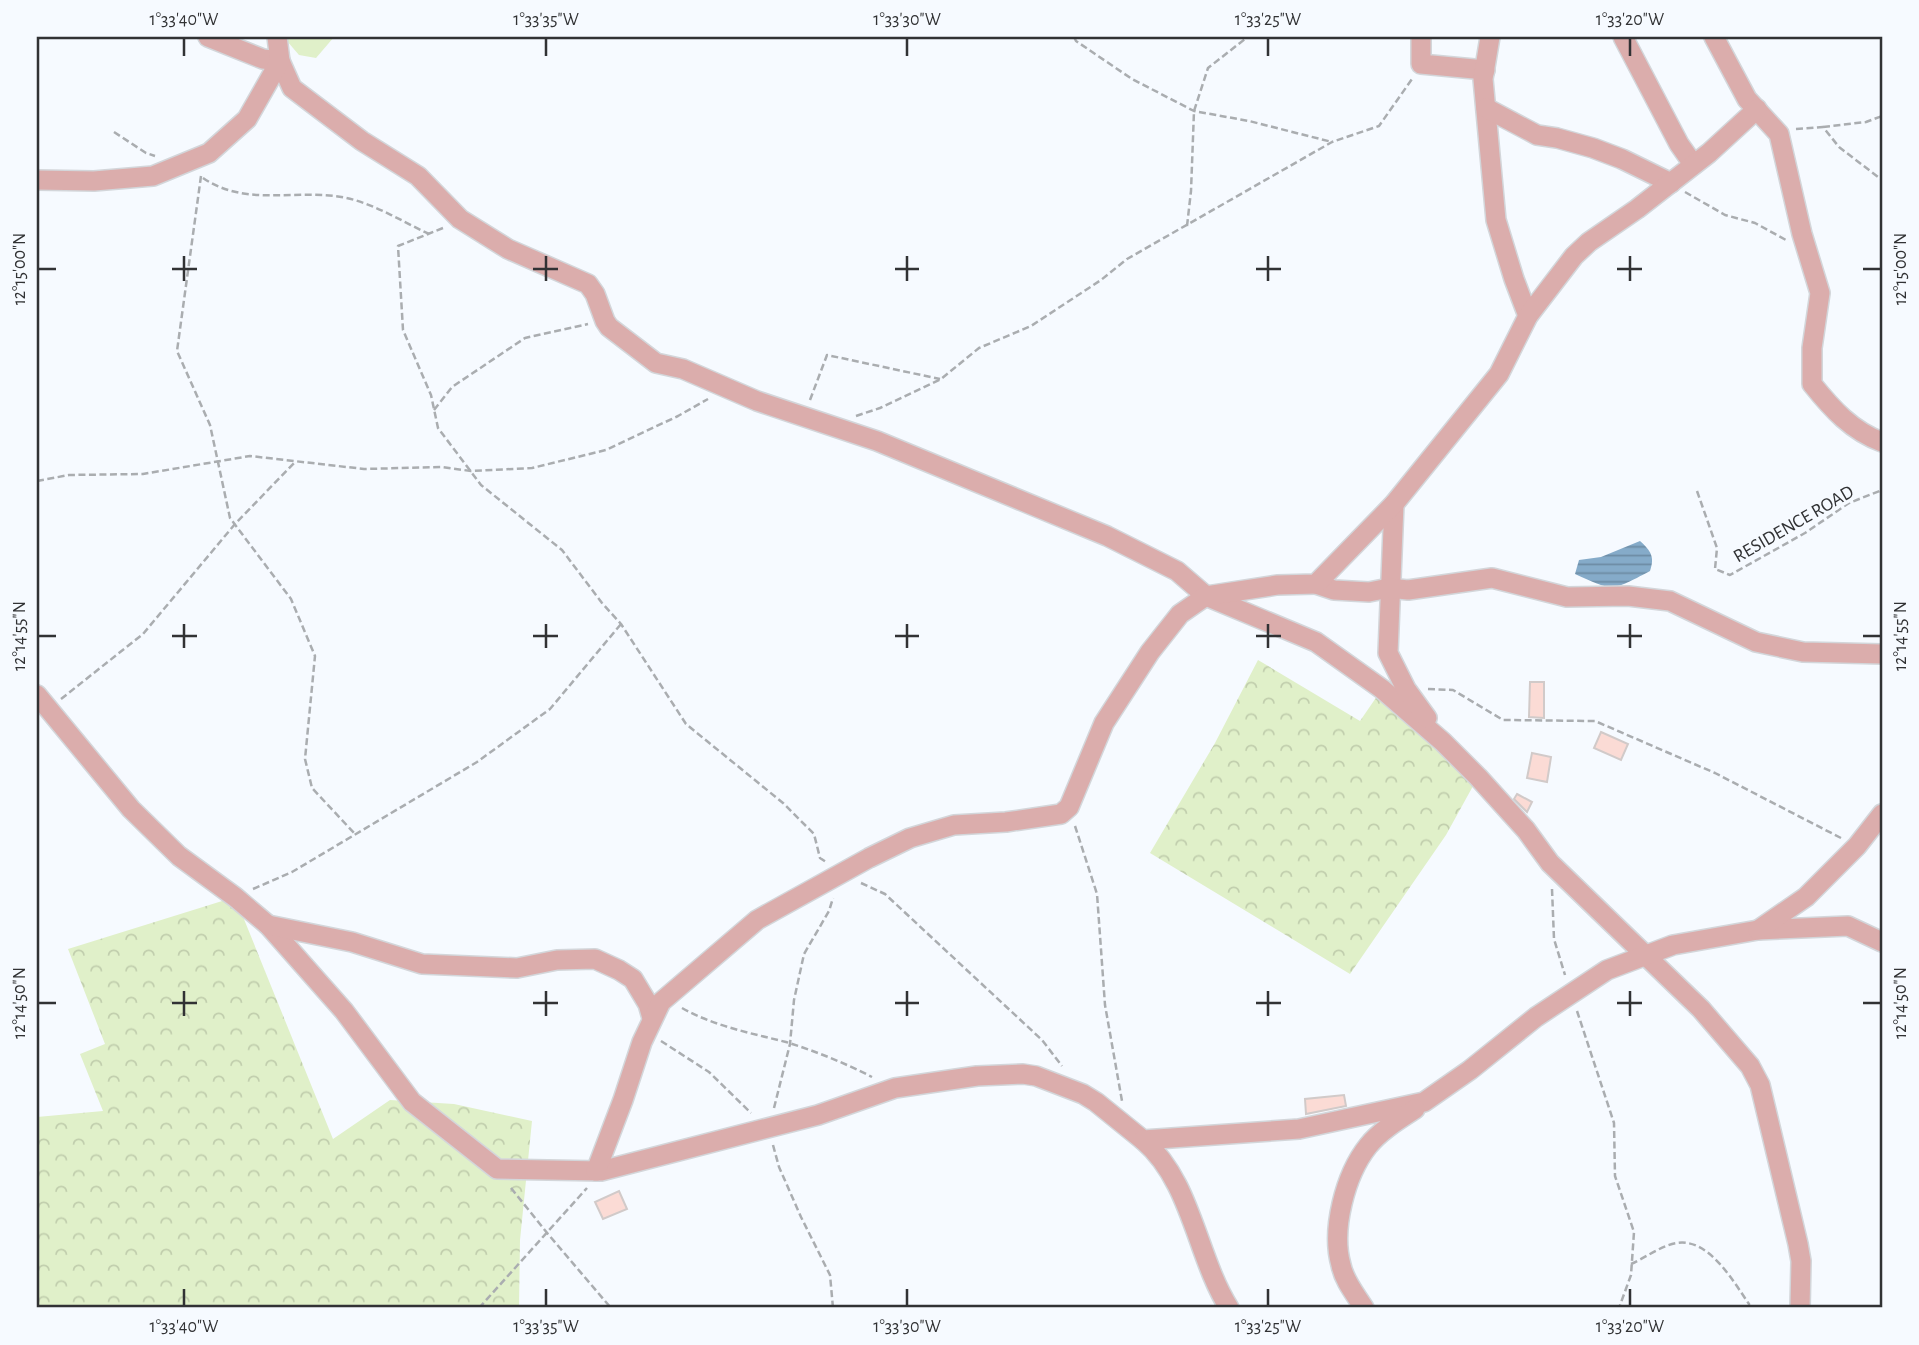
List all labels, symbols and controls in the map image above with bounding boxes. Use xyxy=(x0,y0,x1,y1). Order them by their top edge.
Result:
text: 1°33'40"W xyxy=(150,11,218,29)
text: 1°33'35"W xyxy=(513,11,579,29)
text: 1°33'30"W xyxy=(873,11,941,29)
text: 1°33'25"W xyxy=(1235,11,1301,29)
text: 1°33'20"W xyxy=(1596,11,1664,29)
text: 12°15'00"N xyxy=(11,233,29,305)
text: 12°15'00"N xyxy=(1892,233,1910,305)
street label: RESIDENCE ROAD xyxy=(1730,482,1857,566)
text: 12°14'55"N xyxy=(11,601,29,671)
text: 12°14'55"N xyxy=(1892,601,1910,671)
text: 12°14'50"N xyxy=(11,967,29,1039)
text: 12°14'50"N xyxy=(1892,967,1910,1039)
text: 1°33'40"W xyxy=(150,1318,218,1336)
text: 1°33'35"W xyxy=(513,1318,579,1336)
text: 1°33'30"W xyxy=(873,1318,941,1336)
text: 1°33'25"W xyxy=(1235,1318,1301,1336)
text: 1°33'20"W xyxy=(1596,1318,1664,1336)

